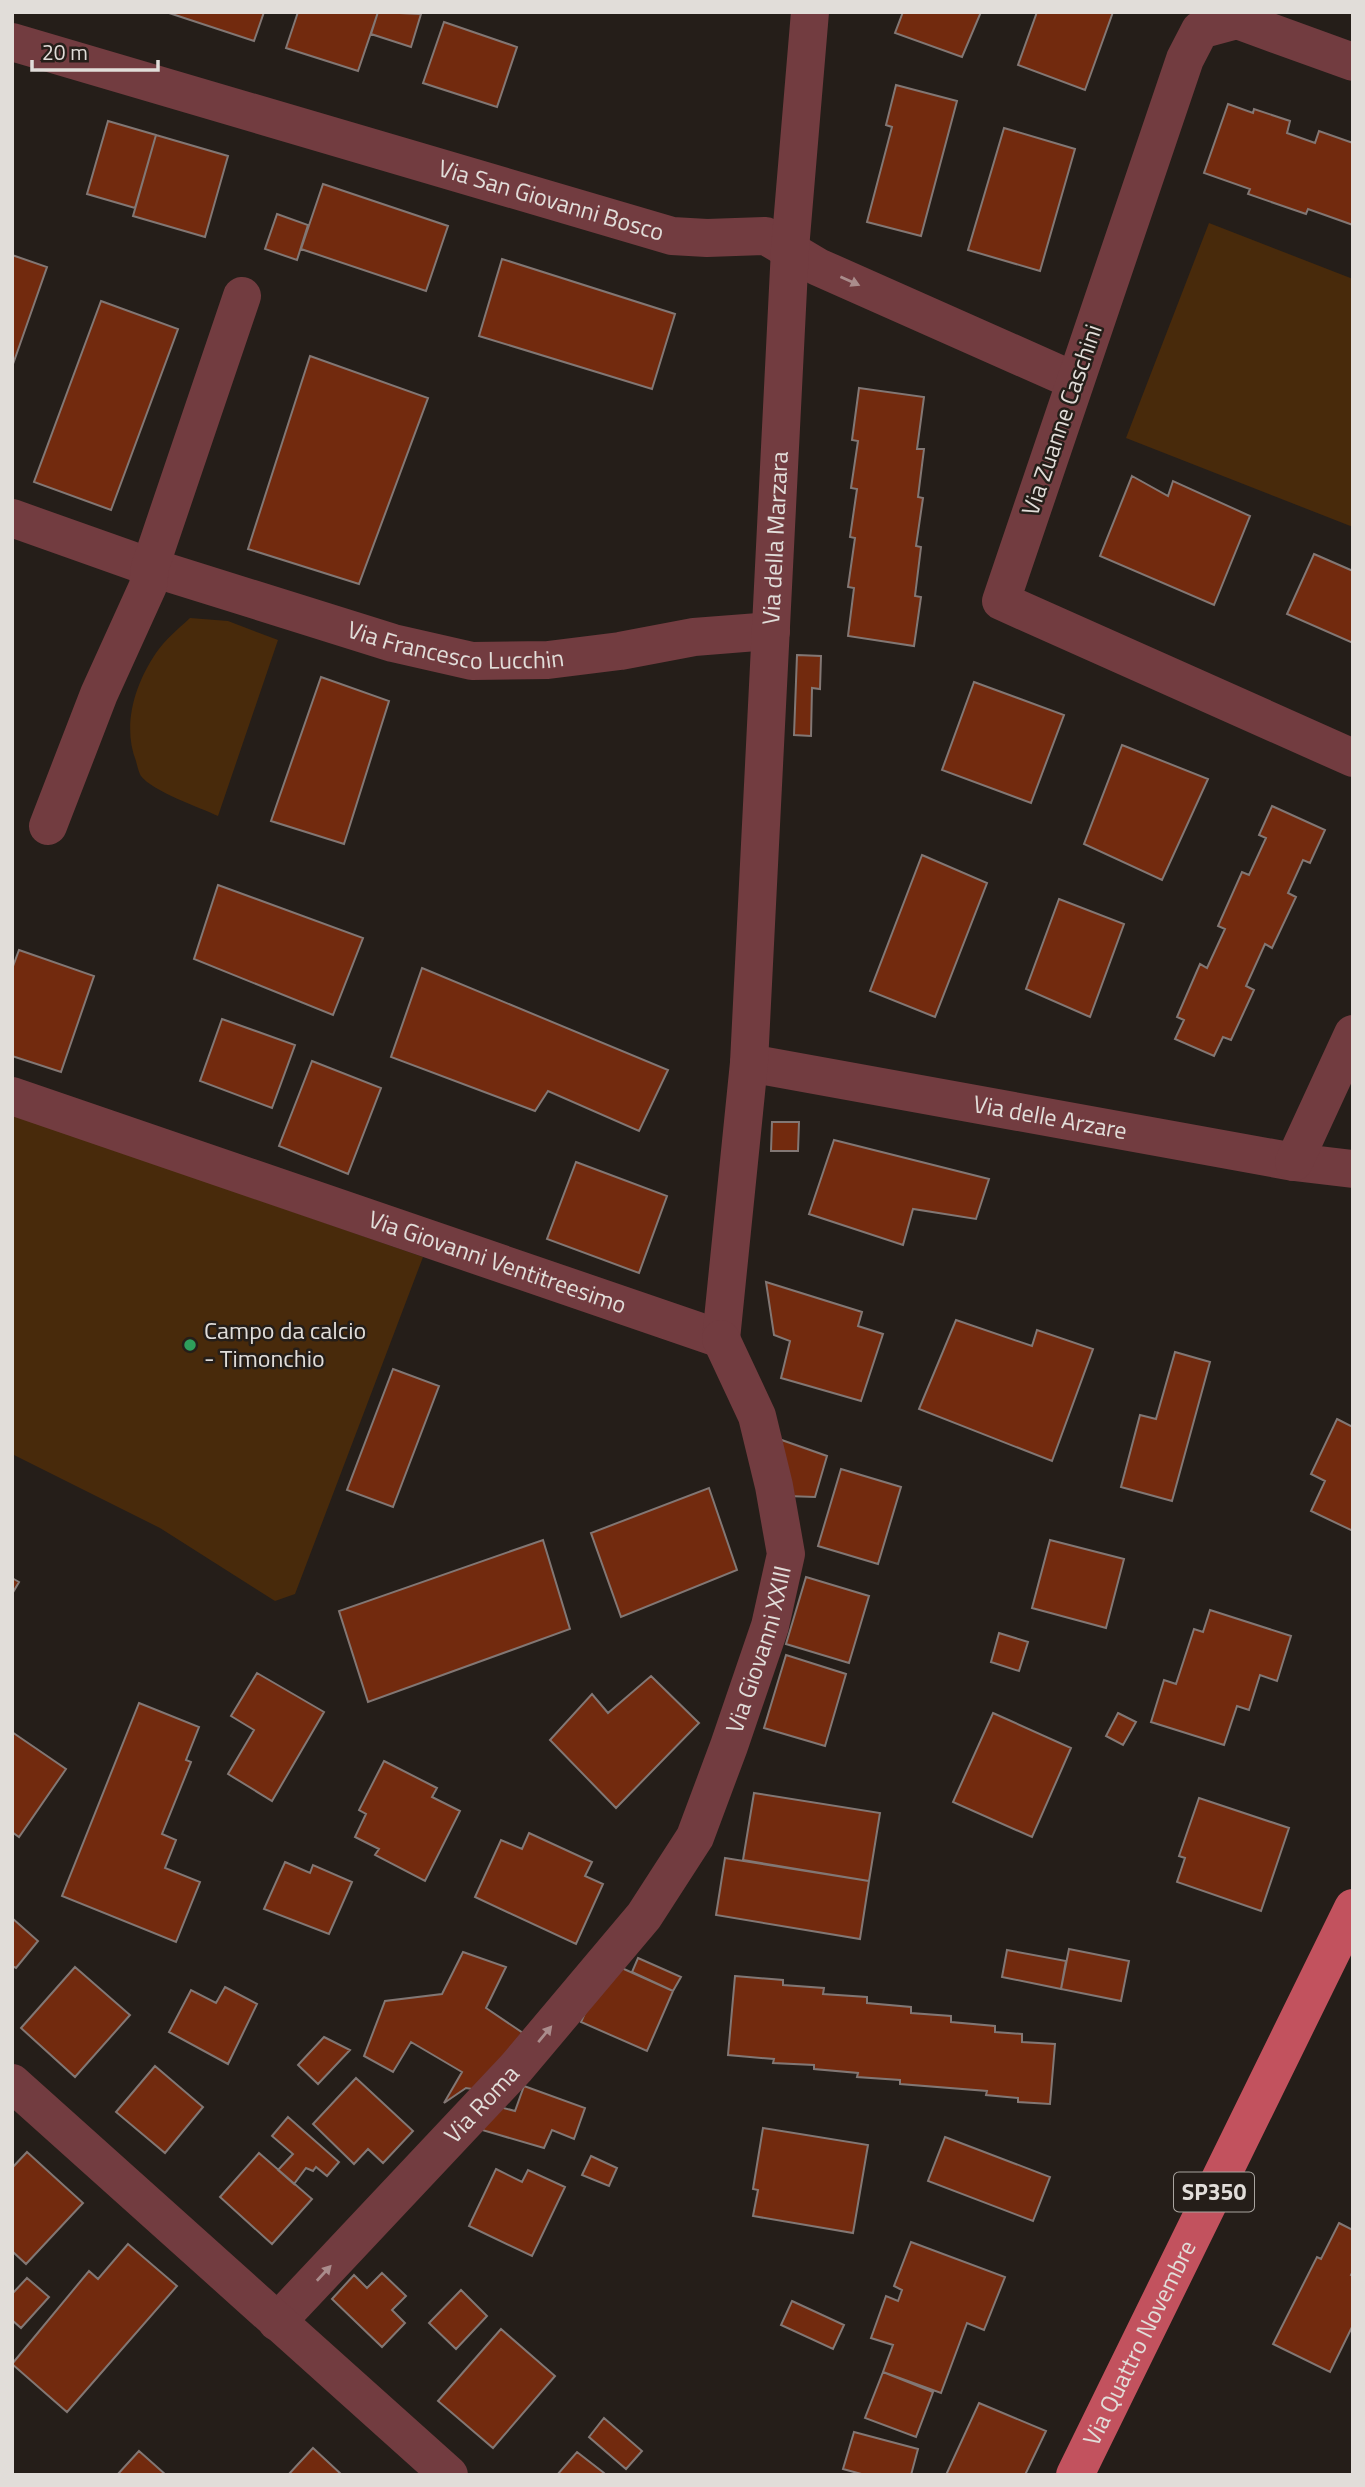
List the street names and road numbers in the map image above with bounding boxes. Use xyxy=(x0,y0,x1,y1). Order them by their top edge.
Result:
street label: Via San Giovanni Bosco xyxy=(434,149,669,250)
street label: Via Zuanne Caschini xyxy=(1011,319,1111,520)
street label: Via della Marzara xyxy=(752,450,797,626)
street label: Via Francesco Lucchin xyxy=(343,611,566,678)
street label: Via delle Arzare xyxy=(970,1085,1130,1148)
street label: Via Giovanni Ventitreesimo xyxy=(364,1200,631,1322)
street label: Via Giovanni XXIII xyxy=(716,1562,800,1738)
street label: Via Roma xyxy=(435,2056,527,2151)
road number: SP350 xyxy=(1174,2172,1254,2212)
street label: Via Quattro Novembre xyxy=(1073,2234,1205,2452)

